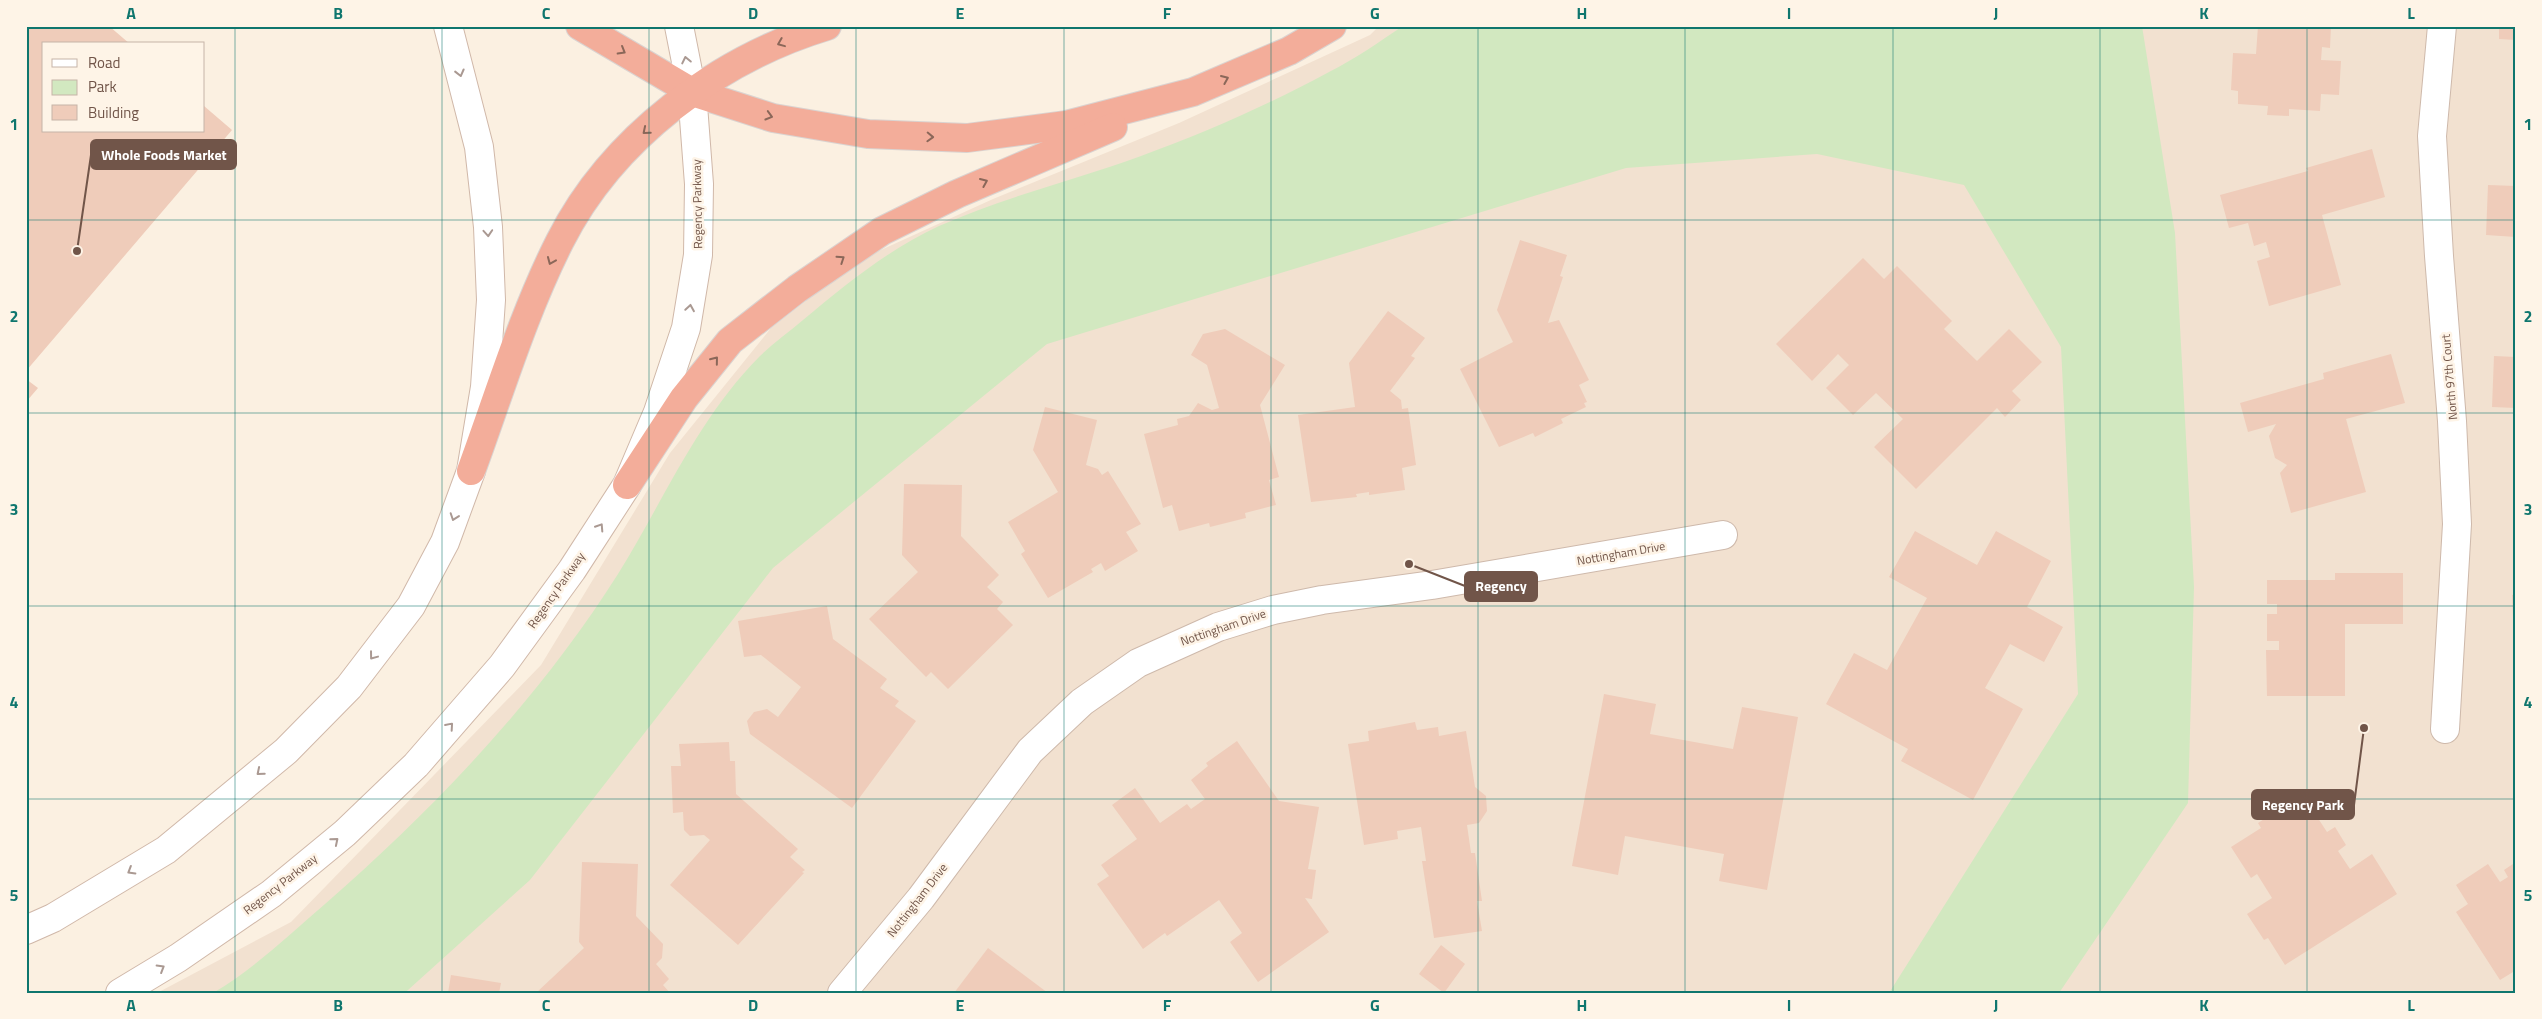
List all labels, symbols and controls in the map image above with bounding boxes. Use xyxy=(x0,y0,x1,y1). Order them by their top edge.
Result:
text: A xyxy=(126,1,136,25)
text: B xyxy=(333,1,343,25)
text: C xyxy=(542,1,551,25)
text: D xyxy=(748,1,758,25)
text: E xyxy=(956,1,965,25)
text: F xyxy=(1163,1,1172,25)
text: G xyxy=(1370,1,1380,25)
text: H xyxy=(1577,1,1587,25)
text: I xyxy=(1787,1,1791,25)
text: J xyxy=(1994,1,1998,25)
text: K xyxy=(2199,1,2209,25)
text: L xyxy=(2407,1,2415,25)
one-way arrow xyxy=(777,36,786,47)
legend xyxy=(42,42,205,132)
one-way arrow xyxy=(616,44,625,54)
text: Road xyxy=(88,51,120,74)
one-way arrow xyxy=(681,55,691,64)
one-way arrow xyxy=(454,69,465,78)
one-way arrow xyxy=(1220,74,1229,85)
text: Park xyxy=(88,75,117,98)
text: Building xyxy=(88,101,139,124)
one-way arrow xyxy=(765,111,773,121)
text: 1 xyxy=(10,112,18,136)
text: 1 xyxy=(2524,112,2532,136)
one-way arrow xyxy=(643,125,652,133)
one-way arrow xyxy=(926,131,934,142)
callout: Whole Foods Market xyxy=(91,140,236,169)
text: Whole Foods Market xyxy=(101,144,227,165)
street label: Regency Parkway xyxy=(687,159,707,249)
one-way arrow xyxy=(979,178,988,189)
one-way arrow xyxy=(482,229,493,237)
one-way arrow xyxy=(547,256,558,265)
one-way arrow xyxy=(835,256,845,265)
text: 2 xyxy=(10,304,18,328)
one-way arrow xyxy=(684,304,694,312)
text: 2 xyxy=(2524,304,2532,328)
street label: North 97th Court xyxy=(2436,333,2462,421)
one-way arrow xyxy=(709,357,717,366)
text: 3 xyxy=(10,497,18,521)
text: 3 xyxy=(2524,497,2532,521)
one-way arrow xyxy=(450,512,460,520)
one-way arrow xyxy=(594,523,603,533)
street label: Nottingham Drive xyxy=(1575,536,1667,570)
street label: Regency Parkway xyxy=(523,548,590,632)
callout: Regency xyxy=(1465,572,1537,601)
text: Regency xyxy=(1475,575,1527,596)
street label: Nottingham Drive xyxy=(1178,603,1268,651)
one-way arrow xyxy=(370,650,378,659)
text: 4 xyxy=(10,690,19,714)
text: 4 xyxy=(2524,690,2533,714)
one-way arrow xyxy=(444,723,453,732)
one-way arrow xyxy=(256,766,265,775)
callout: Regency Park xyxy=(2252,790,2354,819)
text: Regency Park xyxy=(2262,794,2345,815)
one-way arrow xyxy=(329,839,338,847)
street label: Regency Parkway xyxy=(239,849,321,919)
street label: Nottingham Drive xyxy=(882,859,952,941)
one-way arrow xyxy=(127,864,136,874)
text: 5 xyxy=(10,883,19,907)
text: 5 xyxy=(2524,883,2533,907)
one-way arrow xyxy=(156,964,165,974)
text: A xyxy=(126,993,136,1017)
text: B xyxy=(333,993,343,1017)
text: C xyxy=(542,993,551,1017)
text: D xyxy=(748,993,758,1017)
text: E xyxy=(956,993,965,1017)
text: F xyxy=(1163,993,1172,1017)
text: G xyxy=(1370,993,1380,1017)
text: H xyxy=(1577,993,1587,1017)
text: I xyxy=(1787,993,1791,1017)
text: J xyxy=(1994,993,1998,1017)
text: K xyxy=(2199,993,2209,1017)
text: L xyxy=(2407,993,2415,1017)

